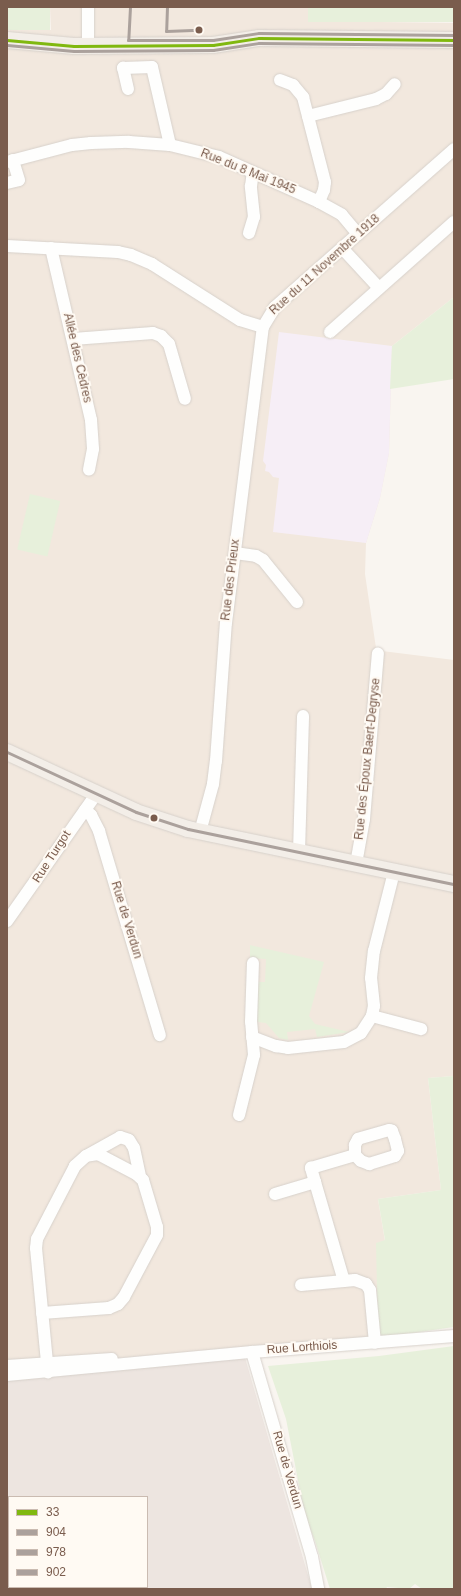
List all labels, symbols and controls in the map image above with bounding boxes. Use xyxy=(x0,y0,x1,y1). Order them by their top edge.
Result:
unlabelled marker xyxy=(194,25,204,35)
street label: Rue du 8 Mai 1945 xyxy=(198,146,298,198)
street label: Rue du 11 Novembre 1918 xyxy=(267,212,383,318)
street label: Allée des Cèdres xyxy=(60,312,94,404)
street label: Rue des Prieux xyxy=(219,538,243,622)
street label: Rue des Époux Baert-Degryse xyxy=(352,677,384,841)
unlabelled marker xyxy=(149,813,159,823)
street label: Rue Turgot xyxy=(30,828,74,886)
street label: Rue de Verdun xyxy=(107,880,145,960)
street label: Rue Lorthiois xyxy=(266,1338,338,1358)
street label: Rue de Verdun xyxy=(269,1430,305,1510)
legend xyxy=(8,1496,148,1588)
text: 33 xyxy=(46,1505,59,1519)
text: 904 xyxy=(46,1525,66,1539)
text: 978 xyxy=(46,1545,66,1559)
text: 902 xyxy=(46,1565,66,1579)

